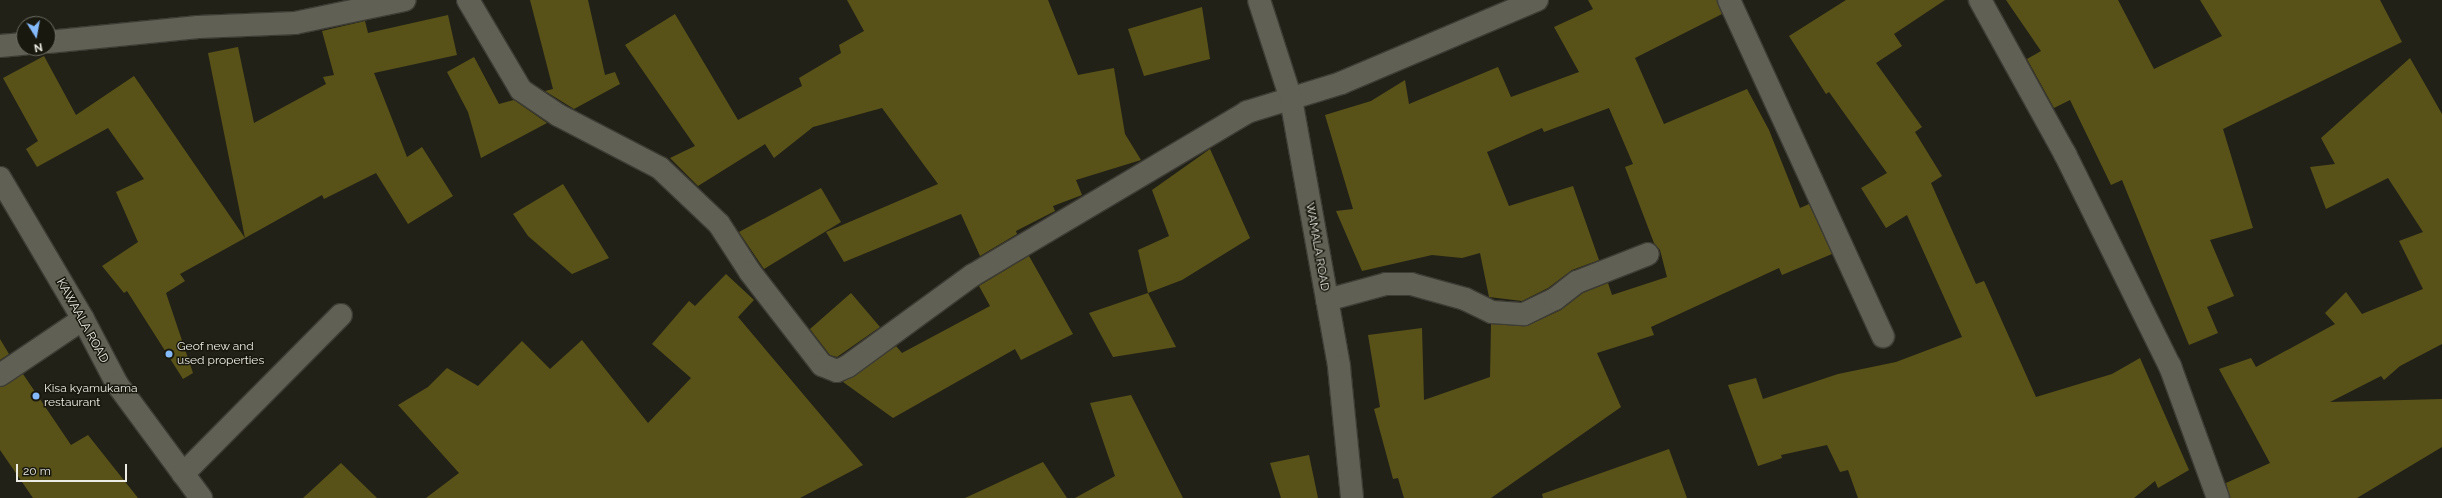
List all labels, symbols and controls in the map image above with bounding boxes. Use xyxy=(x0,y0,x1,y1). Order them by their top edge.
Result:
north arrow xyxy=(16,16,56,56)
text: N xyxy=(33,40,44,54)
street label: WAMALA ROAD xyxy=(1302,201,1332,293)
street label: KAWAALA ROAD xyxy=(53,276,111,366)
place label: Geof new and used properties xyxy=(177,340,264,368)
marker: Geof new and used properties xyxy=(164,349,174,359)
place label: Kisa kyamukama restaurant xyxy=(44,382,138,410)
marker: Kisa kyamukama restaurant xyxy=(31,391,41,401)
scale bar xyxy=(18,456,129,482)
text: 20 m xyxy=(23,464,51,478)

